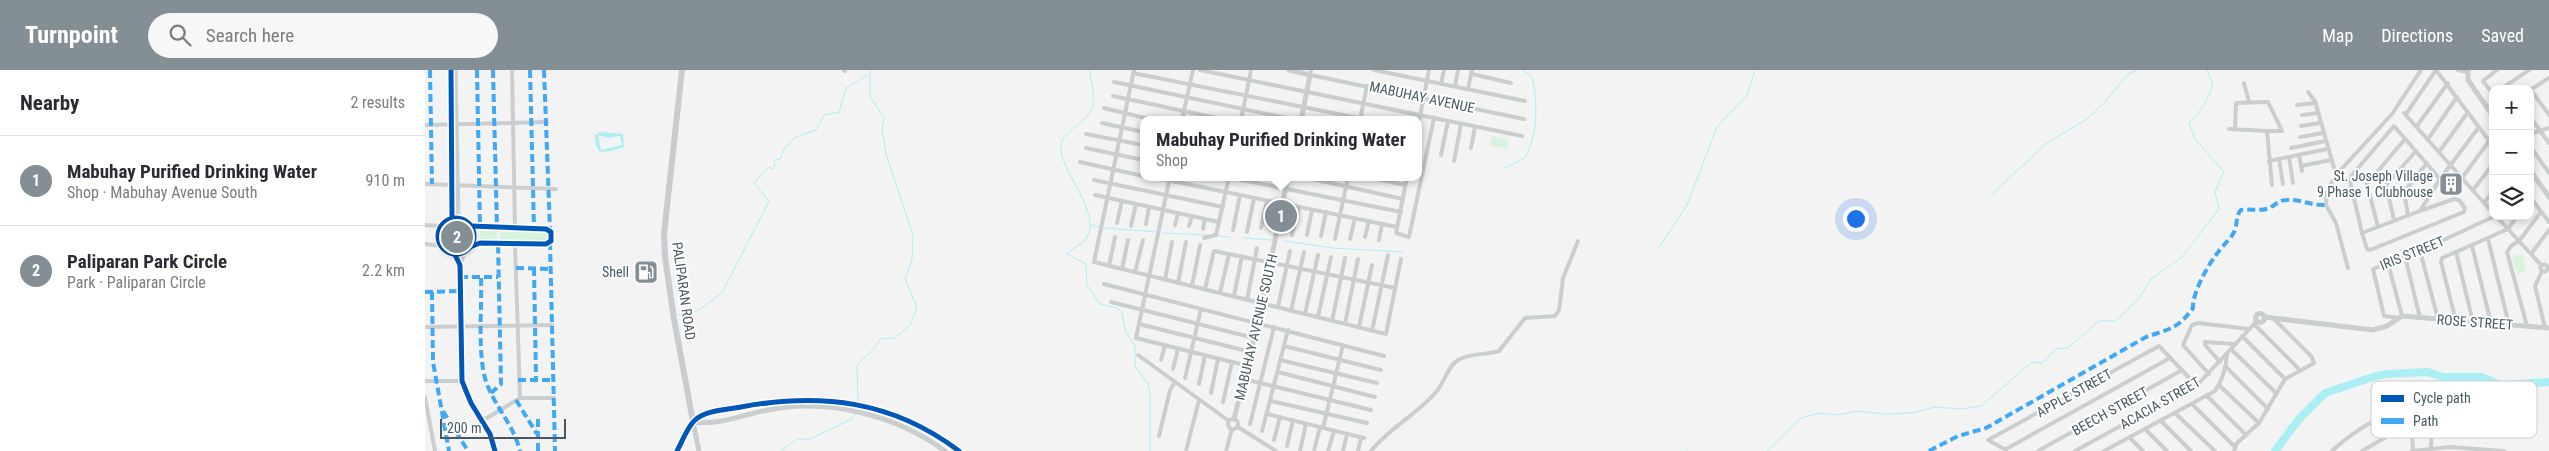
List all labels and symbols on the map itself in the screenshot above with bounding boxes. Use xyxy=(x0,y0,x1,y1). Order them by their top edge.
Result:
street label: MABUHAY AVENUE xyxy=(1368,78,1476,116)
place label: St. Joseph Village 9 Phase 1 Clubhouse xyxy=(2317,168,2433,200)
building icon: St. Joseph Village 9 Phase 1 Clubhouse xyxy=(2438,171,2464,197)
pin: 1 xyxy=(1265,197,1297,235)
your location xyxy=(1843,206,1869,232)
pin: 2 xyxy=(441,218,473,256)
street label: IRIS STREET xyxy=(2377,233,2447,273)
street label: PALIPARAN ROAD xyxy=(669,241,699,341)
street label: MABUHAY AVENUE SOUTH xyxy=(1231,252,1281,402)
fuel station icon: Shell xyxy=(633,259,659,285)
place label: Shell xyxy=(602,264,629,280)
street label: ROSE STREET xyxy=(2436,311,2514,333)
street label: APPLE STREET xyxy=(2033,366,2115,420)
street label: ACACIA STREET xyxy=(2117,374,2203,432)
legend xyxy=(2371,381,2537,438)
street label: BEECH STREET xyxy=(2069,383,2151,439)
text: Cycle path xyxy=(2413,390,2471,406)
text: Path xyxy=(2413,413,2438,429)
scale bar xyxy=(440,416,566,439)

